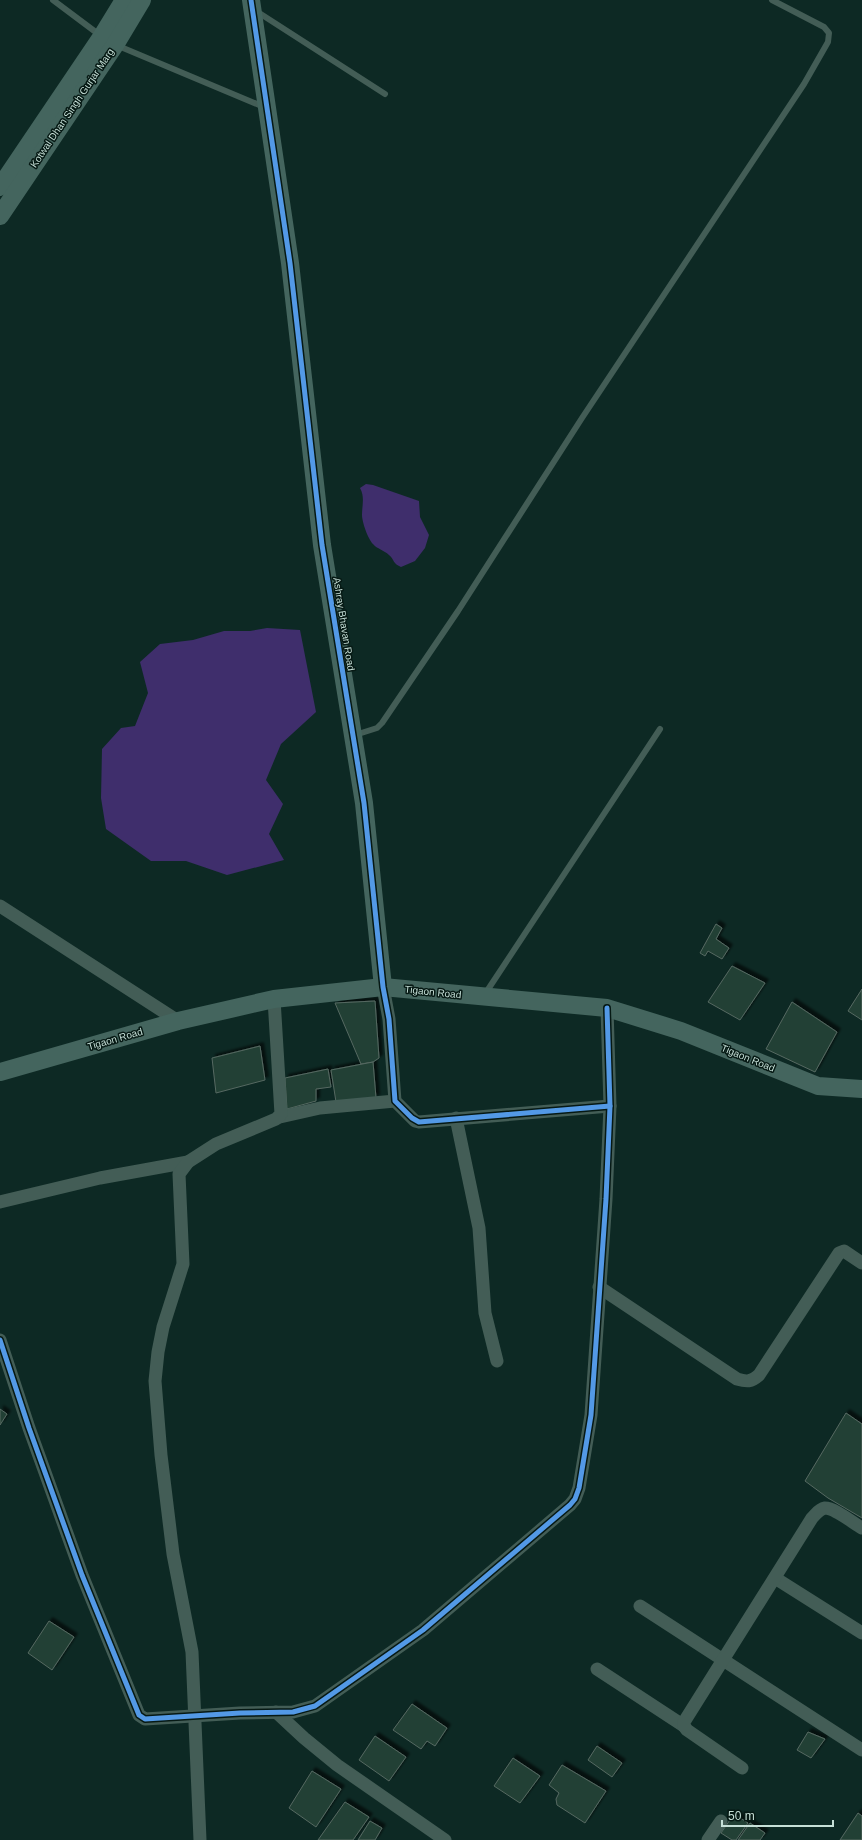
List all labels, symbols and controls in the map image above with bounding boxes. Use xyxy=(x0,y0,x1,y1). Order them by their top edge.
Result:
street label: Kotwal Dhan Singh Gurjar Marg xyxy=(28,46,116,170)
street label: Ashray Bhavan Road xyxy=(331,576,357,672)
street label: Tigaon Road xyxy=(404,984,462,1000)
street label: Tigaon Road xyxy=(86,1026,144,1052)
street label: Tigaon Road xyxy=(720,1042,776,1074)
scale bar xyxy=(722,1802,833,1828)
text: 50 m xyxy=(728,1809,755,1823)

